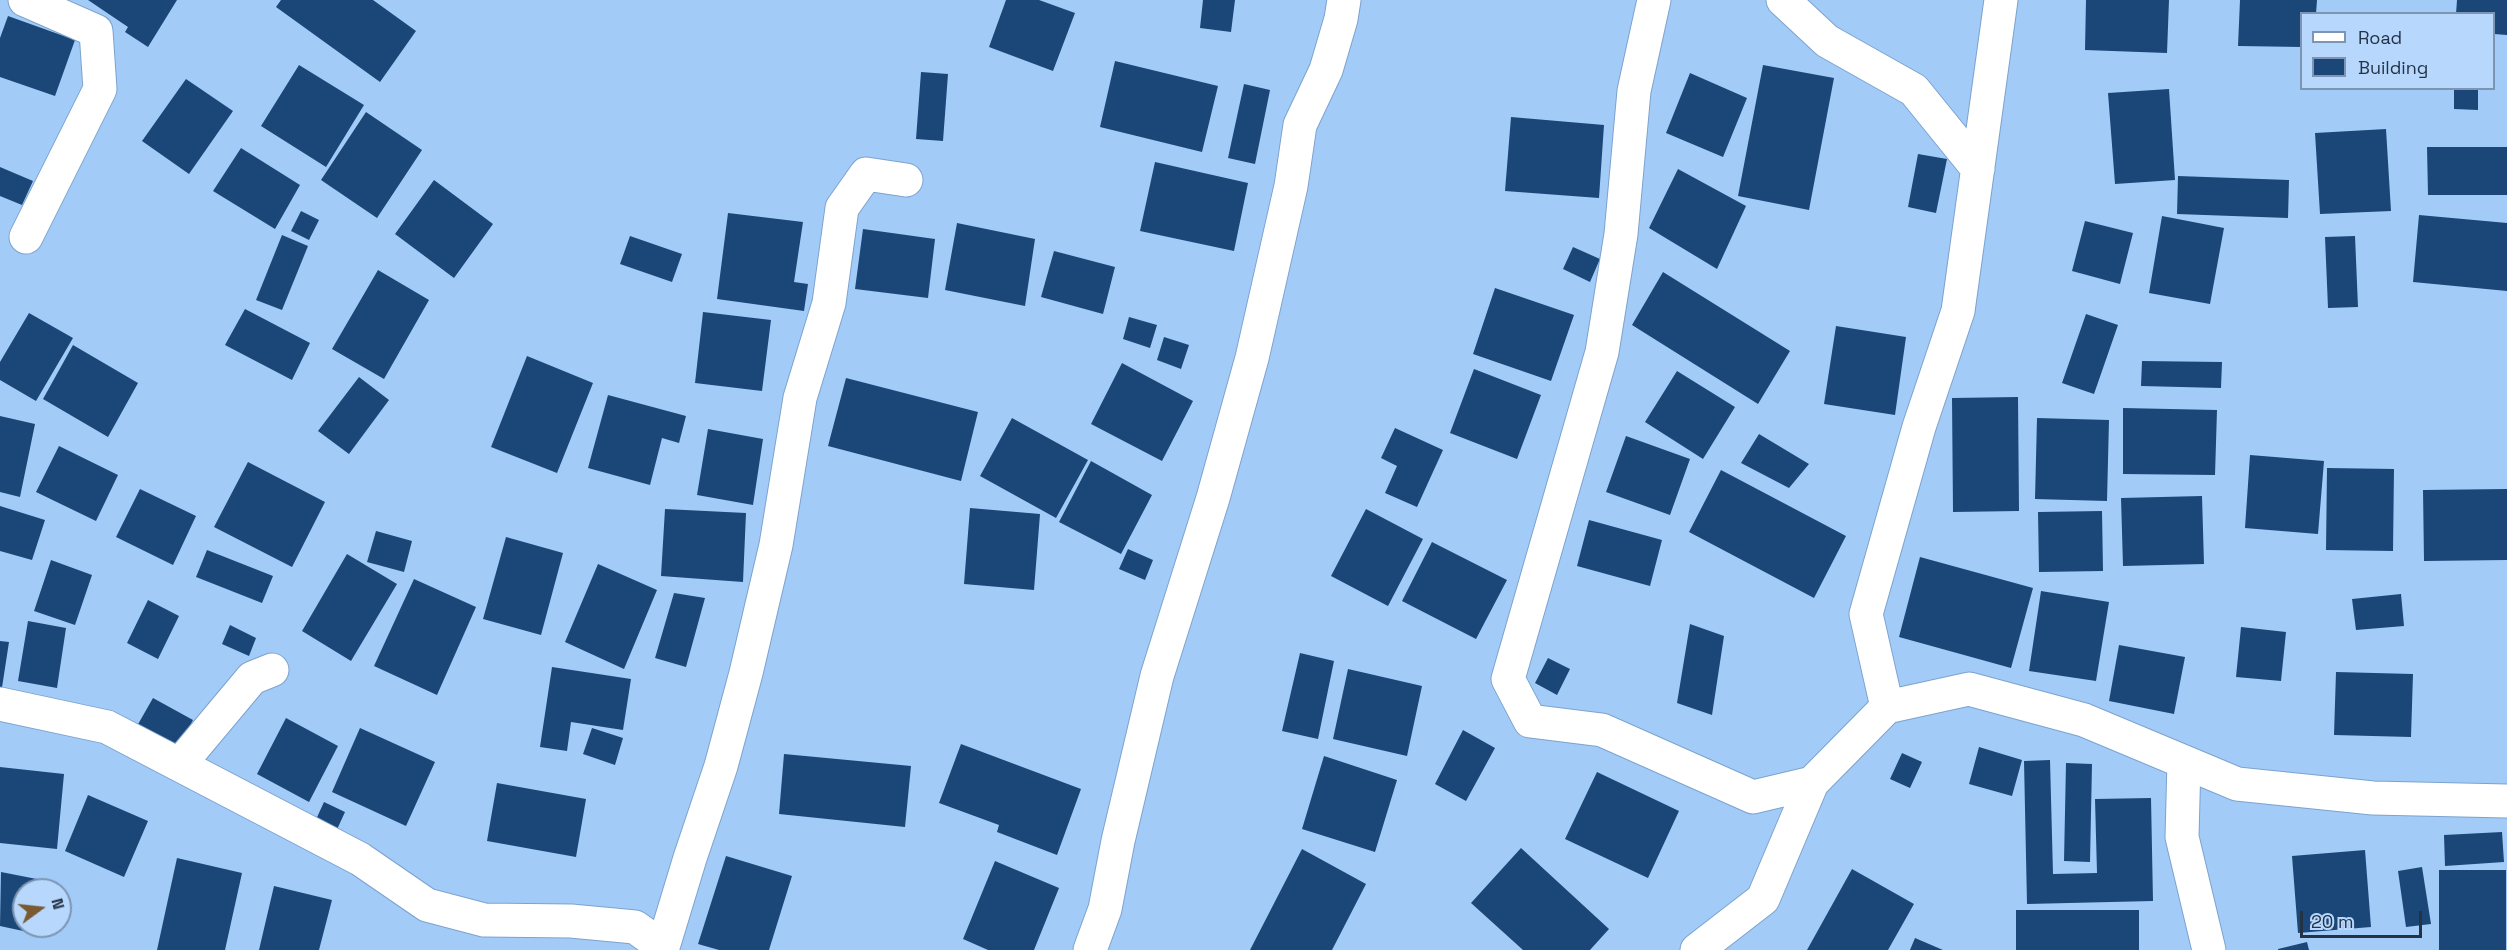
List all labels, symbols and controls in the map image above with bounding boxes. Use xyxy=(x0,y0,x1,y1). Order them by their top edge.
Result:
legend xyxy=(2300,12,2495,90)
text: Road xyxy=(2358,26,2402,49)
text: Building xyxy=(2358,56,2428,79)
north arrow xyxy=(12,878,72,938)
text: N xyxy=(46,896,69,912)
scale bar xyxy=(2303,899,2424,937)
text: 20 m xyxy=(2311,910,2354,933)

